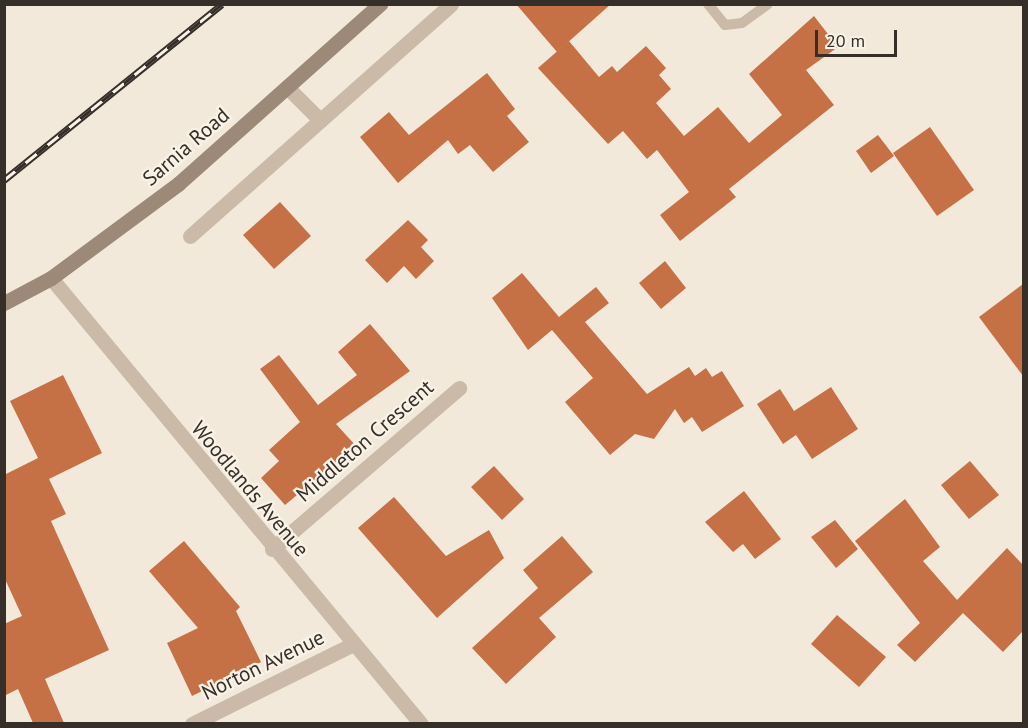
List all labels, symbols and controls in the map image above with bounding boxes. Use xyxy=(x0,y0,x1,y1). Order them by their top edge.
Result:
scale bar xyxy=(818,18,900,56)
text: 20 m xyxy=(826,29,865,52)
street label: Sarnia Road xyxy=(138,103,234,191)
street label: Middleton Crescent xyxy=(291,375,439,507)
street label: Woodlands Avenue xyxy=(186,416,314,562)
street label: Norton Avenue xyxy=(197,624,329,706)

